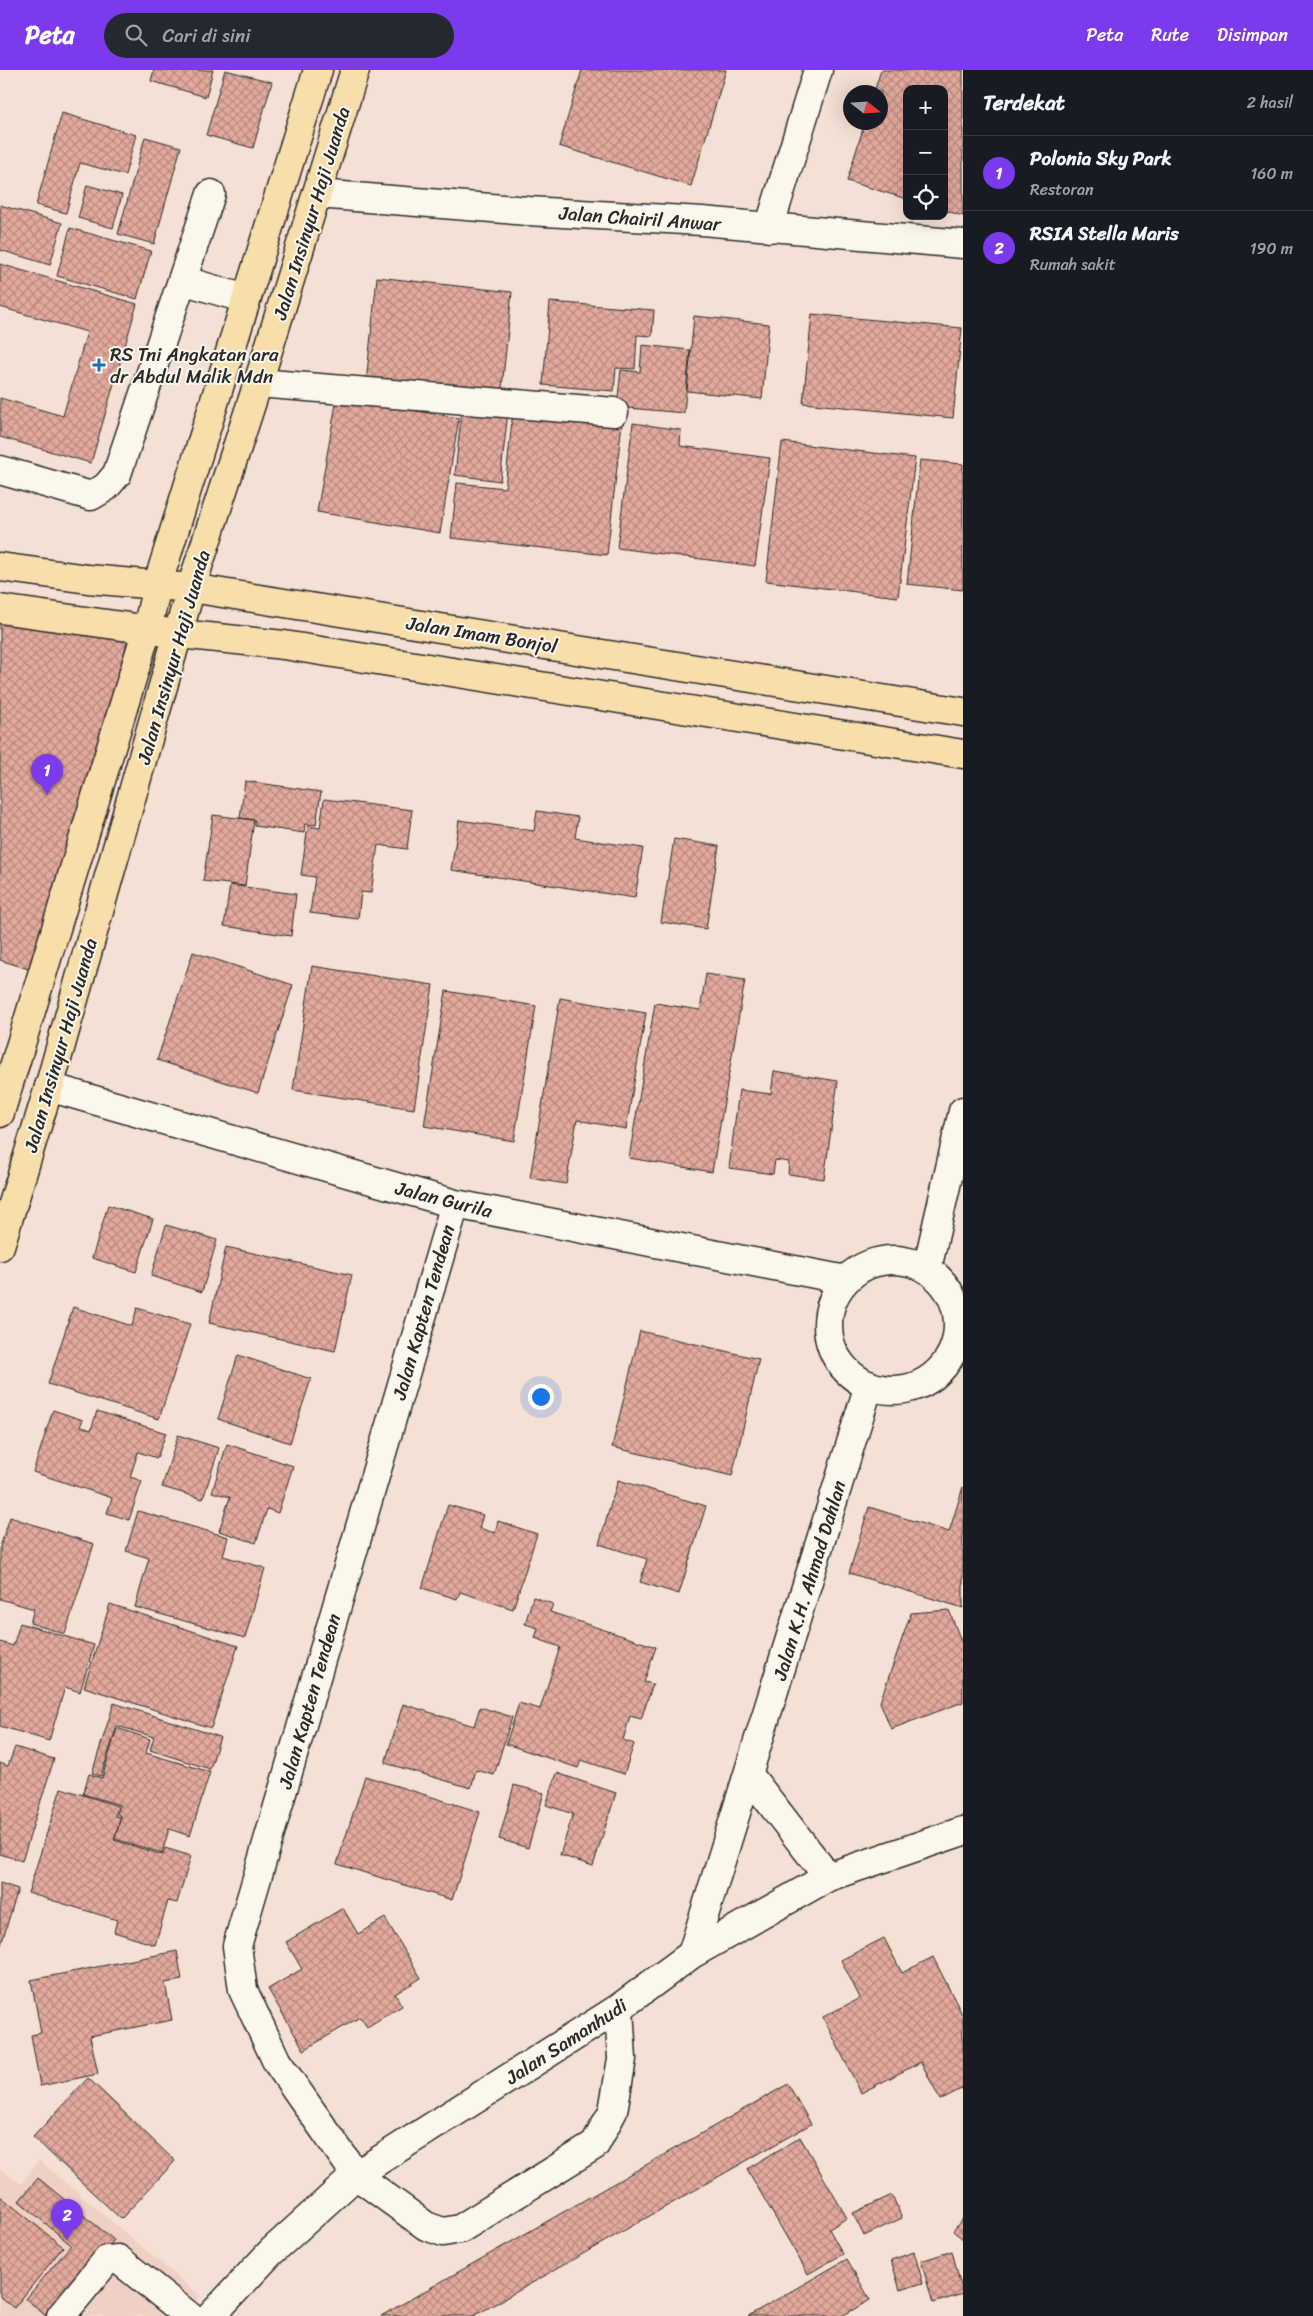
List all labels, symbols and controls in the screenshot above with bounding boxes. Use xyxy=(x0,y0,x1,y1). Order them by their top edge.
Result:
search box xyxy=(104,13,454,58)
text: Peta xyxy=(25,14,74,56)
text: Cari di sini xyxy=(162,19,251,52)
text: Peta xyxy=(1086,19,1123,51)
text: Rute xyxy=(1151,19,1189,51)
text: Disimpan xyxy=(1217,19,1288,51)
icon: search xyxy=(122,21,150,49)
text: Terdekat xyxy=(983,84,1065,122)
north arrow xyxy=(843,85,888,130)
map controls xyxy=(903,85,948,220)
button: + xyxy=(903,85,948,130)
text: 2 hasil xyxy=(1247,88,1293,117)
street label: Jalan Insinyur Haji Juanda xyxy=(263,102,360,325)
button: − xyxy=(903,130,948,175)
text: Polonia Sky Park xyxy=(1030,142,1172,175)
text: 1 xyxy=(996,159,1002,188)
text: 160 m xyxy=(1250,159,1293,188)
button: locate xyxy=(903,175,948,220)
text: Restoran xyxy=(1030,175,1094,204)
street label: Jalan Chairil Anwar xyxy=(557,196,723,241)
text: RSIA Stella Maris xyxy=(1030,217,1179,250)
text: 2 xyxy=(994,234,1004,263)
text: 190 m xyxy=(1250,234,1293,263)
text: Rumah sakit xyxy=(1030,250,1116,279)
place label: RS Tni Angkatan ara dr Abdul Malik Mdn xyxy=(110,338,279,393)
marker: RS Tni Angkatan ara dr Abdul Malik Mdn xyxy=(92,358,106,372)
street label: Jalan Insinyur Haji Juanda xyxy=(127,546,220,769)
street label: Jalan Imam Bonjol xyxy=(403,606,560,663)
pin: 1 xyxy=(31,754,63,795)
street label: Jalan Insinyur Haji Juanda xyxy=(14,934,107,1157)
street label: Jalan Gurila xyxy=(391,1171,496,1228)
street label: Jalan Kapten Tendean xyxy=(382,1221,464,1405)
your location xyxy=(528,1384,554,1410)
street label: Jalan K.H. Ahmad Dahlan xyxy=(763,1476,856,1685)
street label: Jalan Kapten Tendean xyxy=(268,1610,350,1794)
street label: Jalan Samanhudi xyxy=(498,1989,635,2094)
pin: 2 xyxy=(51,2199,83,2240)

